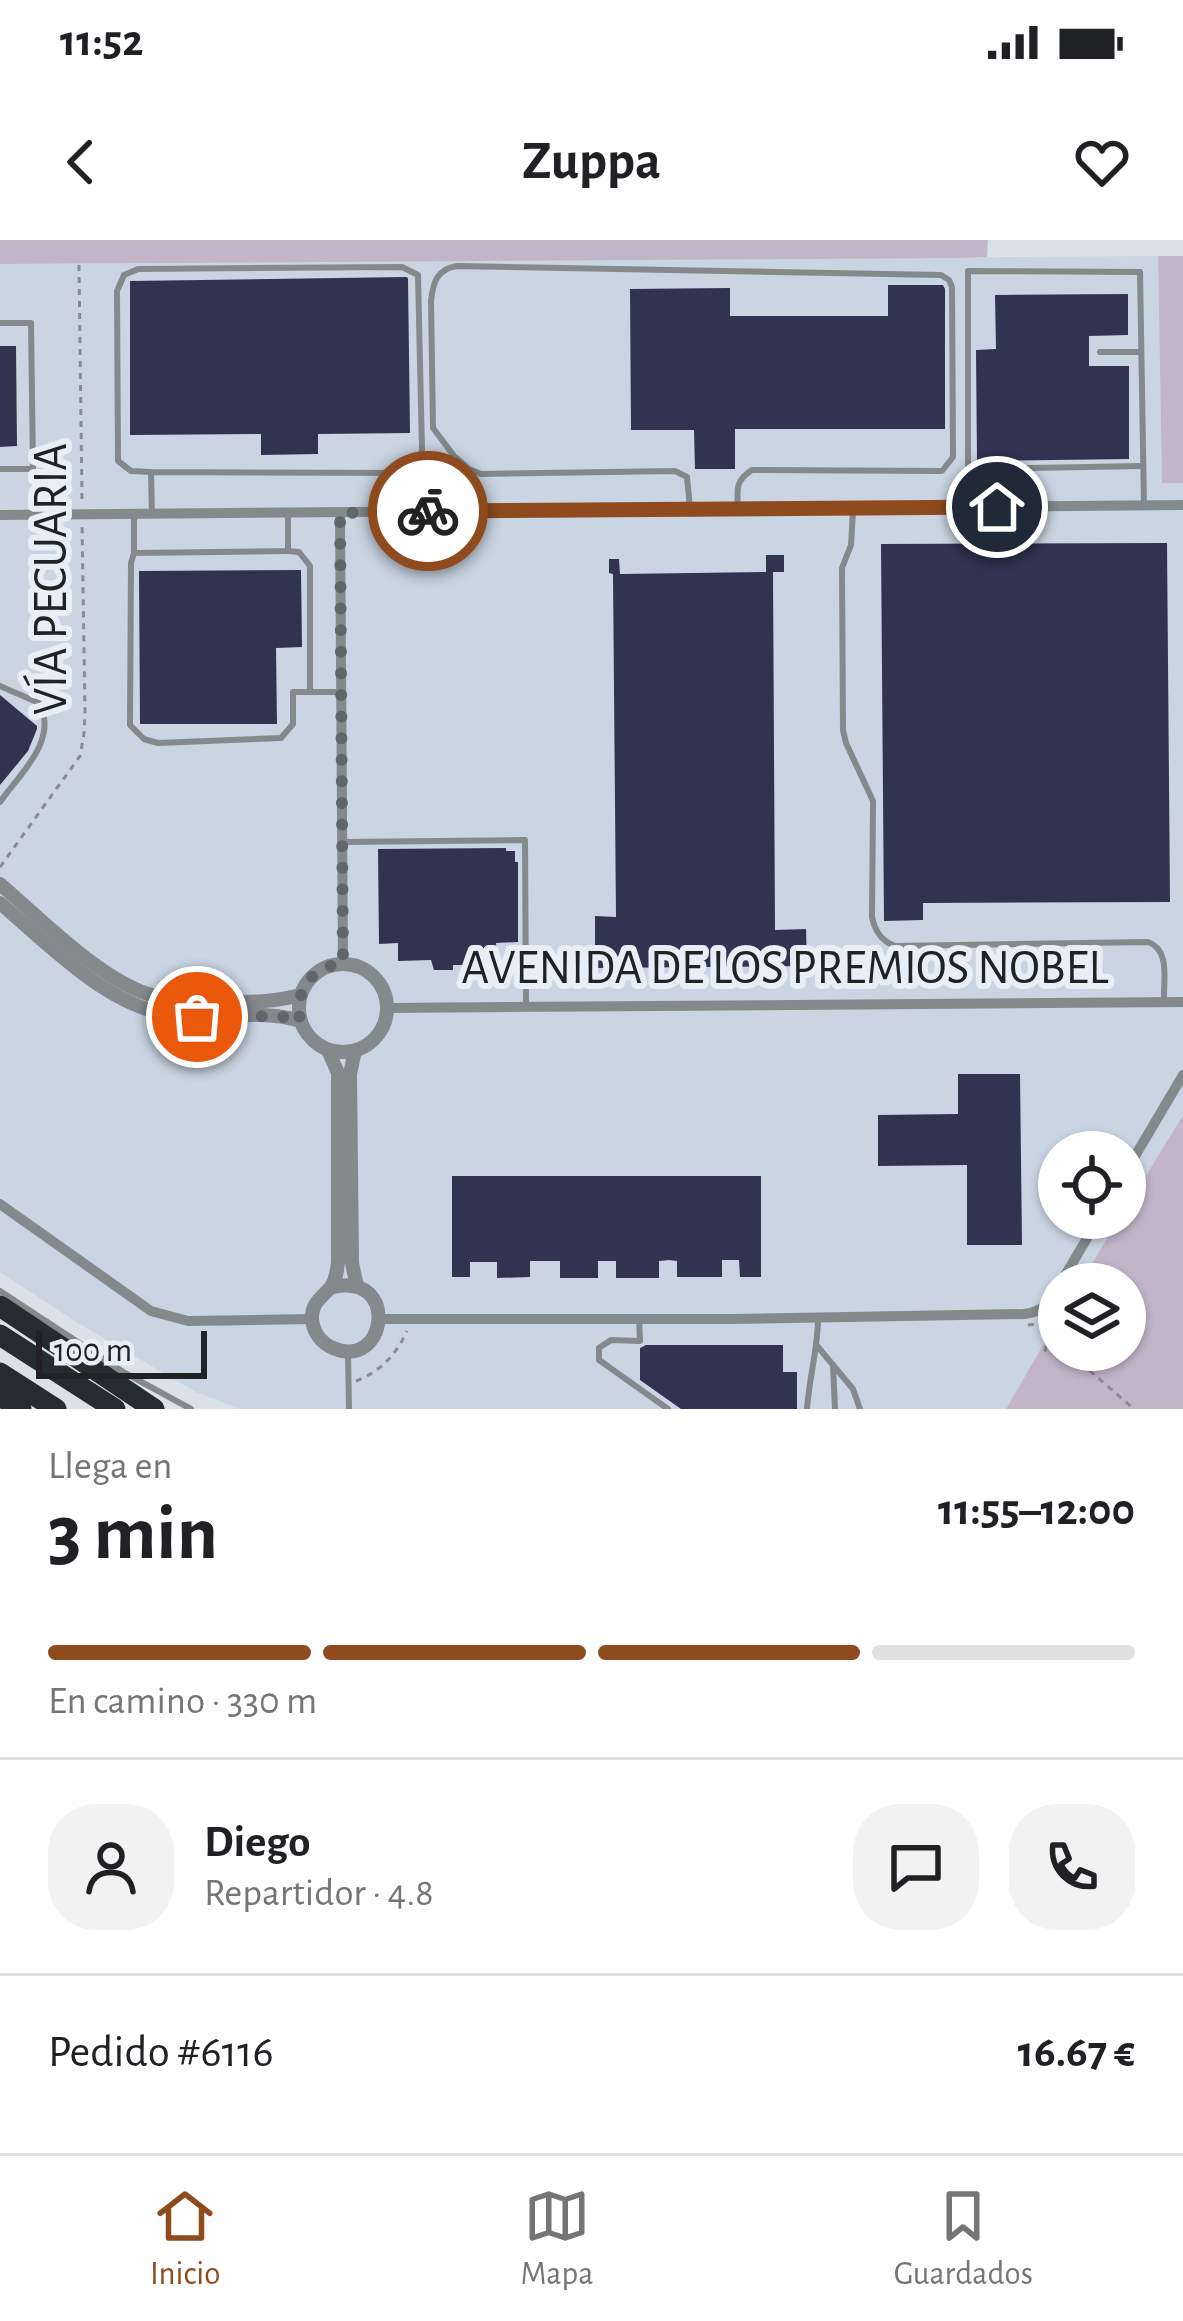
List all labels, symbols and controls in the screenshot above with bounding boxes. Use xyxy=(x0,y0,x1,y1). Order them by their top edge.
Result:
text: 11:52 xyxy=(60,19,143,64)
icon: back xyxy=(48,129,114,195)
icon: heart xyxy=(1069,129,1135,195)
text: Zuppa xyxy=(522,135,661,189)
street label: VÍA PECUARIA xyxy=(23,443,76,715)
courier xyxy=(368,451,488,571)
pin xyxy=(946,456,1048,558)
icon: home xyxy=(964,474,1030,540)
icon: bike xyxy=(395,478,461,544)
street label: AVENIDA DE LOS PREMIOS NOBEL xyxy=(462,945,1109,993)
pin xyxy=(146,966,248,1068)
icon: bag xyxy=(164,984,230,1050)
map controls xyxy=(1038,1131,1146,1371)
button: locate xyxy=(1038,1131,1146,1239)
button: layers xyxy=(1038,1263,1146,1371)
scale bar xyxy=(36,1325,207,1378)
text: 100 m xyxy=(54,1335,132,1368)
text: Llega en xyxy=(48,1447,173,1486)
text: 11:55–12:00 xyxy=(938,1488,1135,1533)
text: 3 min xyxy=(48,1496,218,1574)
text: En camino · 330 m xyxy=(48,1682,317,1721)
button: person xyxy=(48,1804,174,1930)
button: chat xyxy=(853,1804,979,1930)
button: phone xyxy=(1009,1804,1135,1930)
text: Diego xyxy=(204,1820,311,1865)
text: Repartidor · 4.8 xyxy=(204,1874,434,1913)
text: Pedido #6116 xyxy=(48,2030,274,2075)
text: 16.67 € xyxy=(1018,2030,1135,2075)
tab: Inicio xyxy=(150,2183,220,2295)
tab: Mapa xyxy=(521,2183,594,2295)
tab: Guardados xyxy=(894,2183,1033,2295)

